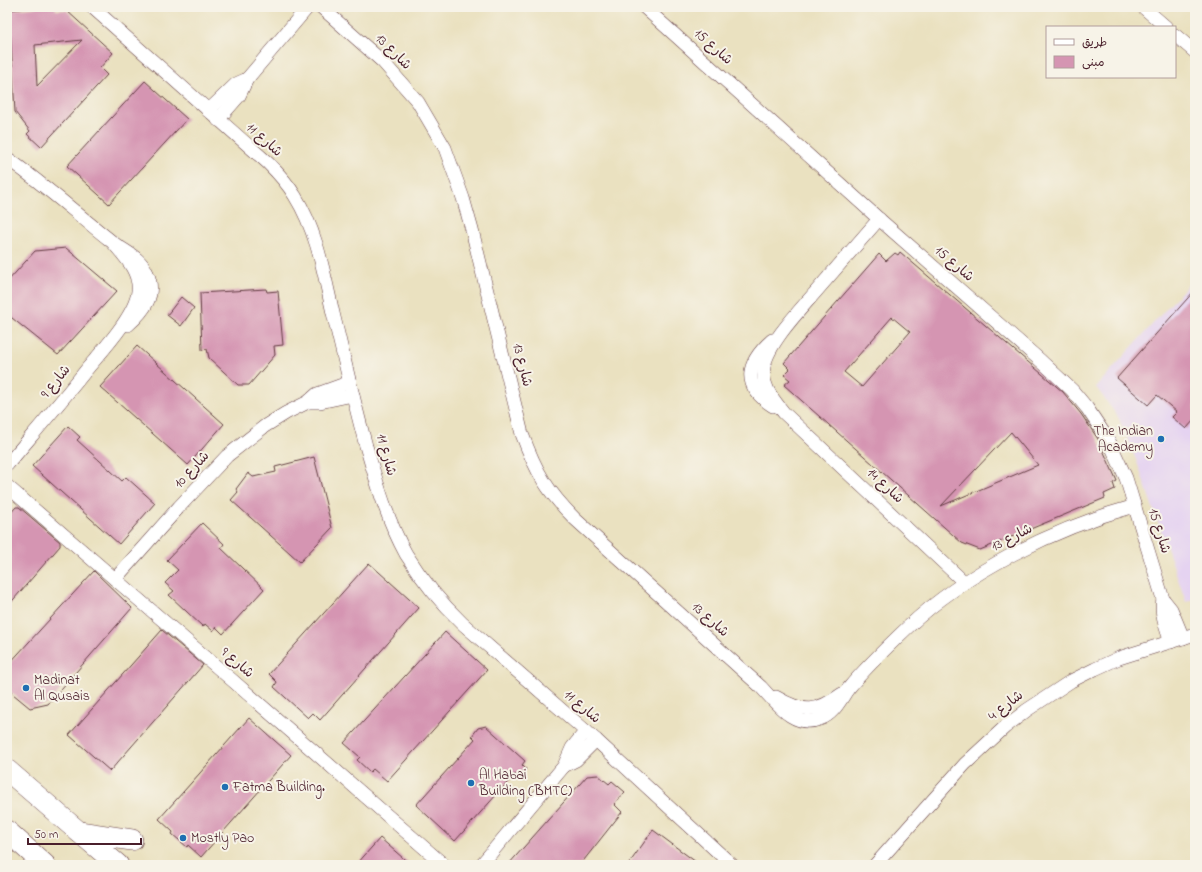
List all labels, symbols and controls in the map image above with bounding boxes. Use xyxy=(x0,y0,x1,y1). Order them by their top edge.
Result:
street label: شارع 15 xyxy=(689,24,737,70)
legend xyxy=(1046,26,1176,78)
street label: شارع 13 xyxy=(370,29,416,75)
text: طريق xyxy=(1082,34,1107,52)
text: مبنى xyxy=(1082,54,1105,72)
street label: شارع 11 xyxy=(241,118,287,162)
street label: شارع 15 xyxy=(930,241,978,287)
street label: شارع 13 xyxy=(506,341,538,389)
street label: شارع 9 xyxy=(36,361,76,403)
place label: The Indian Academy xyxy=(1094,421,1153,459)
street label: شارع 11 xyxy=(370,432,402,478)
marker: The Indian Academy xyxy=(1156,434,1166,444)
street label: شارع 10 xyxy=(169,447,215,493)
street label: شارع 14 xyxy=(862,463,908,509)
street label: شارع 15 xyxy=(1142,506,1176,556)
street label: شارع 13 xyxy=(988,519,1036,557)
street label: شارع 13 xyxy=(687,597,733,643)
street label: شارع 9 xyxy=(216,643,258,683)
place label: Madinat Al Qusais xyxy=(34,670,90,707)
marker: Madinat Al Qusais xyxy=(21,683,31,693)
street label: شارع 11 xyxy=(559,685,605,729)
street label: شارع 4 xyxy=(984,686,1028,726)
place label: Al Habai Building (BMTC) xyxy=(478,765,572,803)
place label: Fatma Building. xyxy=(232,777,325,799)
marker: Al Habai Building (BMTC) xyxy=(466,778,476,788)
marker: Fatma Building. xyxy=(220,782,230,792)
scale bar xyxy=(28,820,141,846)
text: 50 m xyxy=(34,826,58,844)
place label: Mostly Pao xyxy=(191,828,254,850)
marker: Mostly Pao xyxy=(178,833,188,843)

